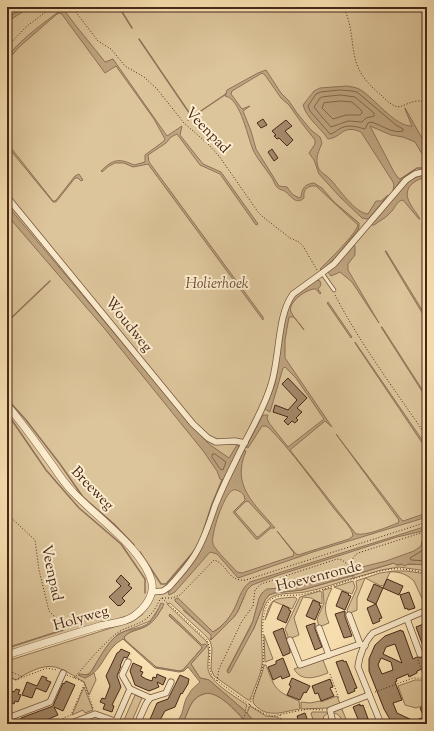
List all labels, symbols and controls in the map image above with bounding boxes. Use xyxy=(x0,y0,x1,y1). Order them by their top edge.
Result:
street label: Veenpad xyxy=(180,103,235,159)
park label: Holierhoek xyxy=(185,274,249,295)
street label: Woudweg xyxy=(99,293,157,357)
street label: Breeweg xyxy=(66,462,118,516)
street label: Veenpad xyxy=(35,543,67,603)
street label: Hoevenronde xyxy=(274,556,364,598)
street label: Holyweg xyxy=(51,601,111,637)

